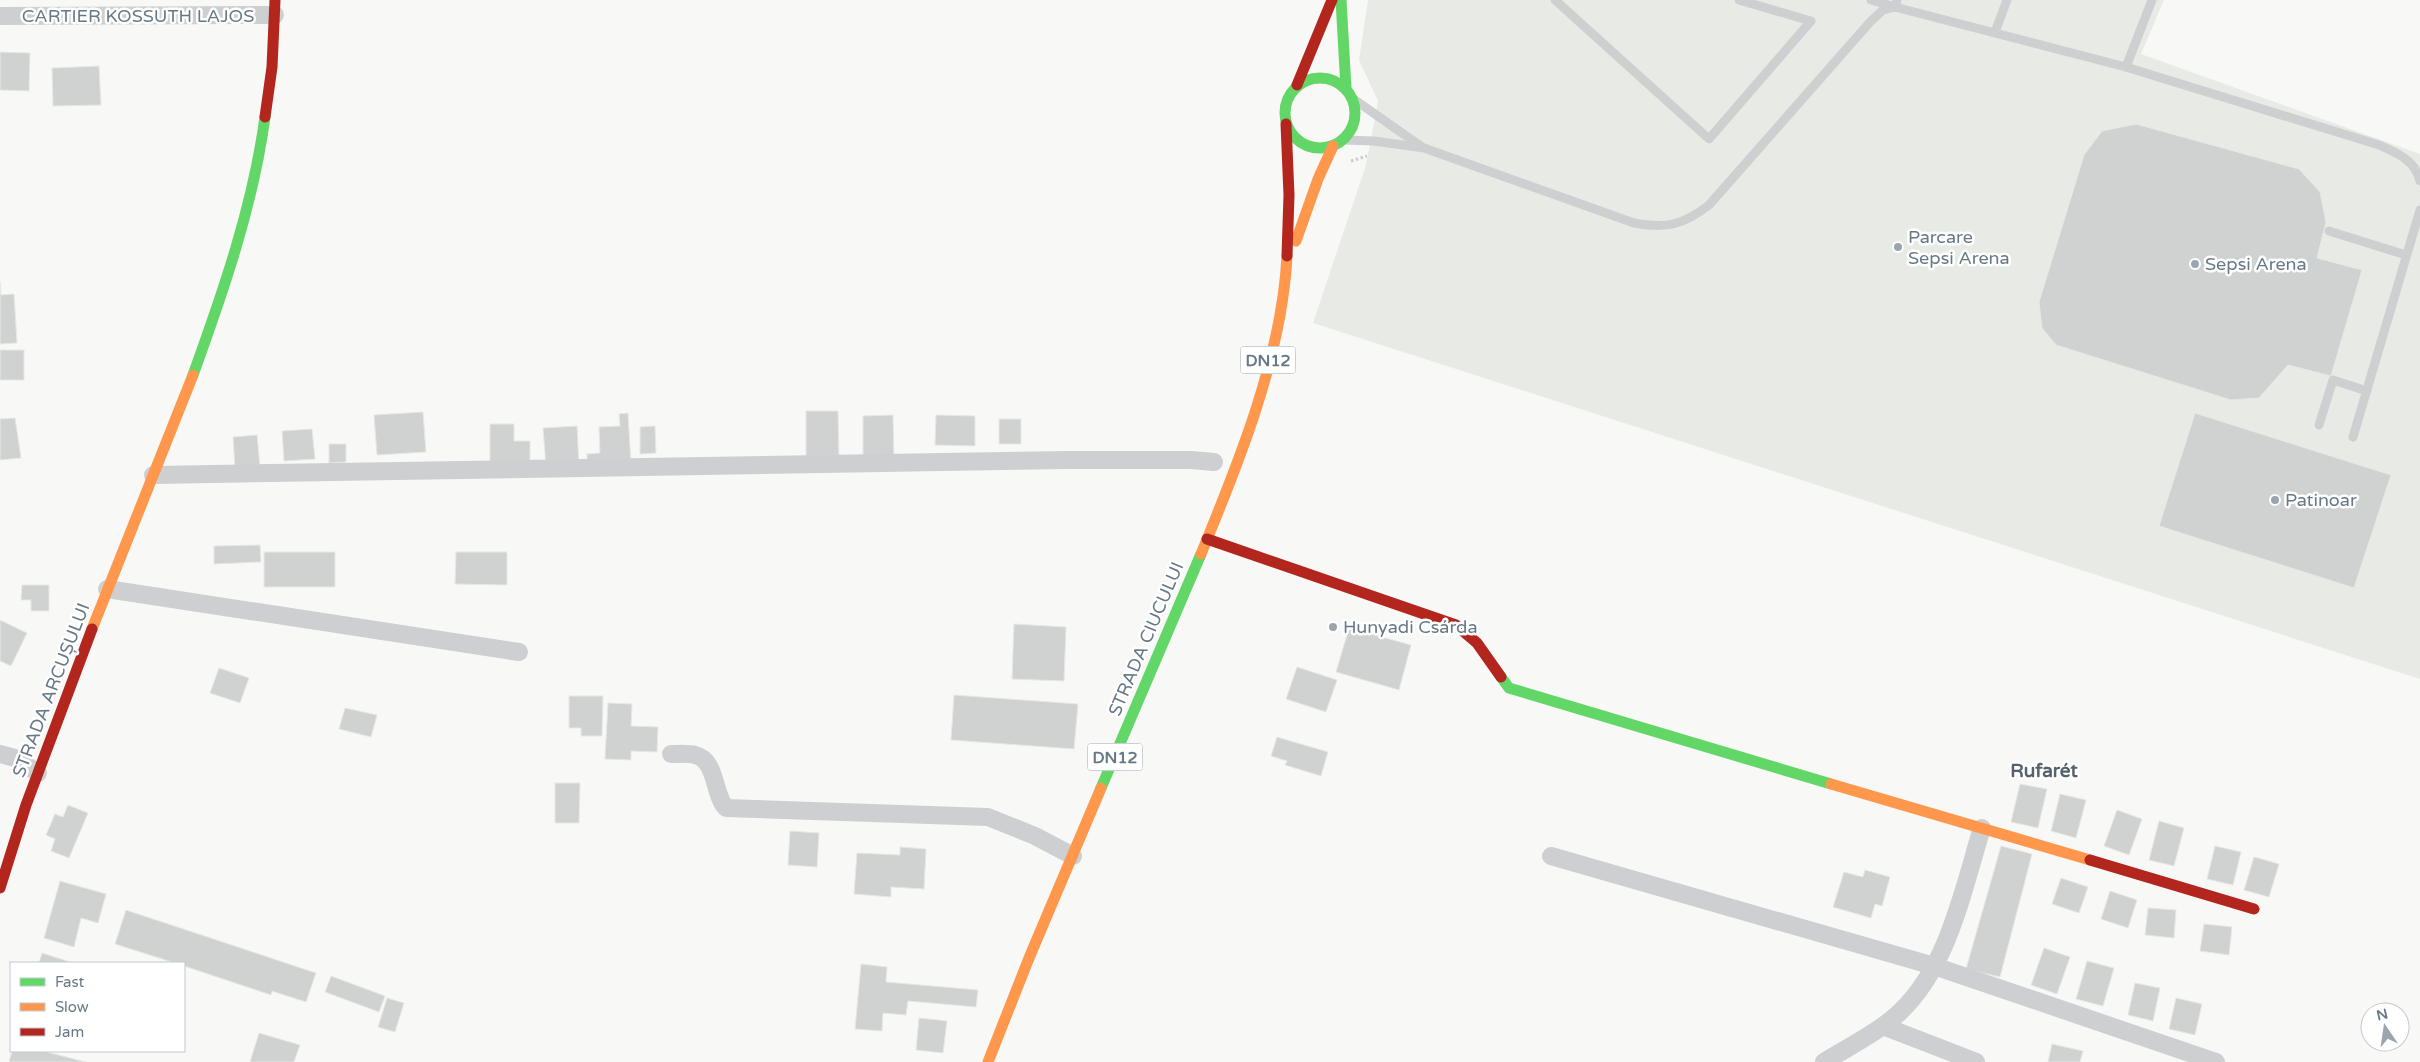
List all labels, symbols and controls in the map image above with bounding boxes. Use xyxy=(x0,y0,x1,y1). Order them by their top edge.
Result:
street label: CARTIER KOSSUTH LAJOS xyxy=(22,5,254,27)
place label: Parcare Sepsi Arena xyxy=(1908,226,2010,269)
marker: Parcare Sepsi Arena xyxy=(1892,241,1904,253)
place label: Sepsi Arena xyxy=(2205,253,2307,275)
marker: Sepsi Arena xyxy=(2189,258,2201,270)
road number: DN12 xyxy=(1240,346,1296,374)
place label: Patinoar xyxy=(2285,489,2357,511)
marker: Patinoar xyxy=(2269,494,2281,506)
street label: STRADA CIUCULUI xyxy=(1104,559,1188,719)
street label: STRADA ARCUȘULUI xyxy=(8,600,94,780)
place label: Hunyadi Csárda xyxy=(1343,616,1478,638)
marker: Hunyadi Csárda xyxy=(1327,621,1339,633)
road number: DN12 xyxy=(1088,744,1142,770)
district label: Rufarét xyxy=(2010,760,2079,782)
legend xyxy=(10,962,185,1052)
text: Fast xyxy=(55,973,85,991)
text: Slow xyxy=(55,998,89,1016)
north arrow xyxy=(2360,1002,2410,1052)
text: N xyxy=(2375,1005,2390,1024)
text: Jam xyxy=(55,1023,84,1041)

